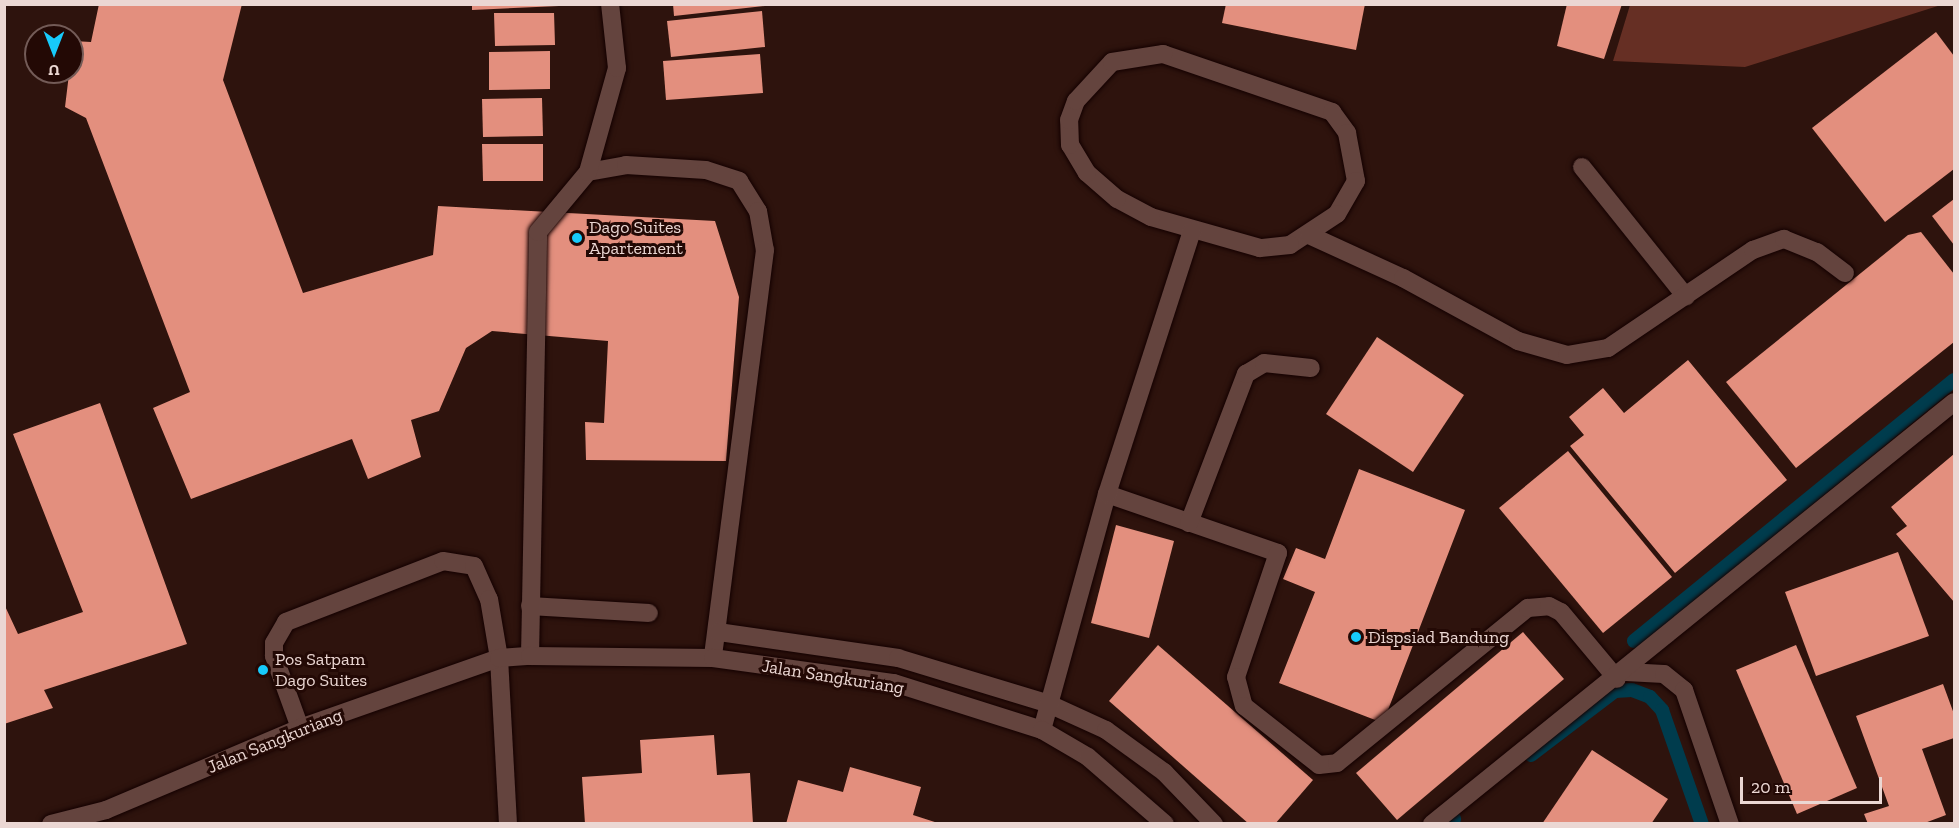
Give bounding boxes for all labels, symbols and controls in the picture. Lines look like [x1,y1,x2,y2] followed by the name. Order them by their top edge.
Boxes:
[24,24,84,84] north arrow
[48,61,60,80] text: U
[589,217,683,260] place label: Dago Suites Apartement
[570,231,584,245] marker: Dago Suites Apartement
[1368,626,1509,648] place label: Dispsiad Bandung
[1349,630,1363,644] marker: Dispsiad Bandung
[275,649,367,692] place label: Pos Satpam Dago Suites
[760,655,906,699] street label: Jalan Sangkuriang
[256,663,270,677] marker: Pos Satpam Dago Suites
[204,704,346,778] street label: Jalan Sangkuriang
[1743,765,1886,803] scale bar
[1751,776,1790,798] text: 20 m

